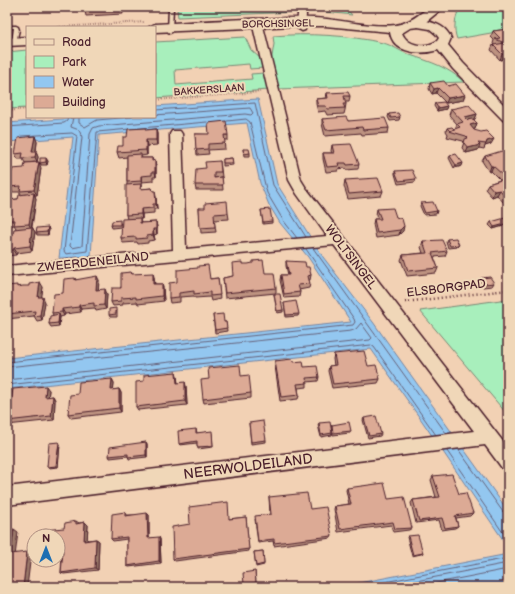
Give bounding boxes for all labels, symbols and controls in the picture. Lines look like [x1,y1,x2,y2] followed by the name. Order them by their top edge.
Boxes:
[242,17,315,31] street label: BORCHSINGEL
[26,26,156,118] legend
[62,35,91,50] text: Road
[62,55,86,70] text: Park
[62,75,94,90] text: Water
[173,82,245,98] street label: BAKKERSLAAN
[62,95,106,110] text: Building
[322,222,380,292] street label: WOLTSINGEL
[36,249,150,276] street label: ZWEERDENEILAND
[406,276,487,301] street label: ELSBORGPAD
[183,450,314,483] street label: NEERWOLDEILAND
[26,528,66,568] north arrow
[42,532,50,545] text: N

